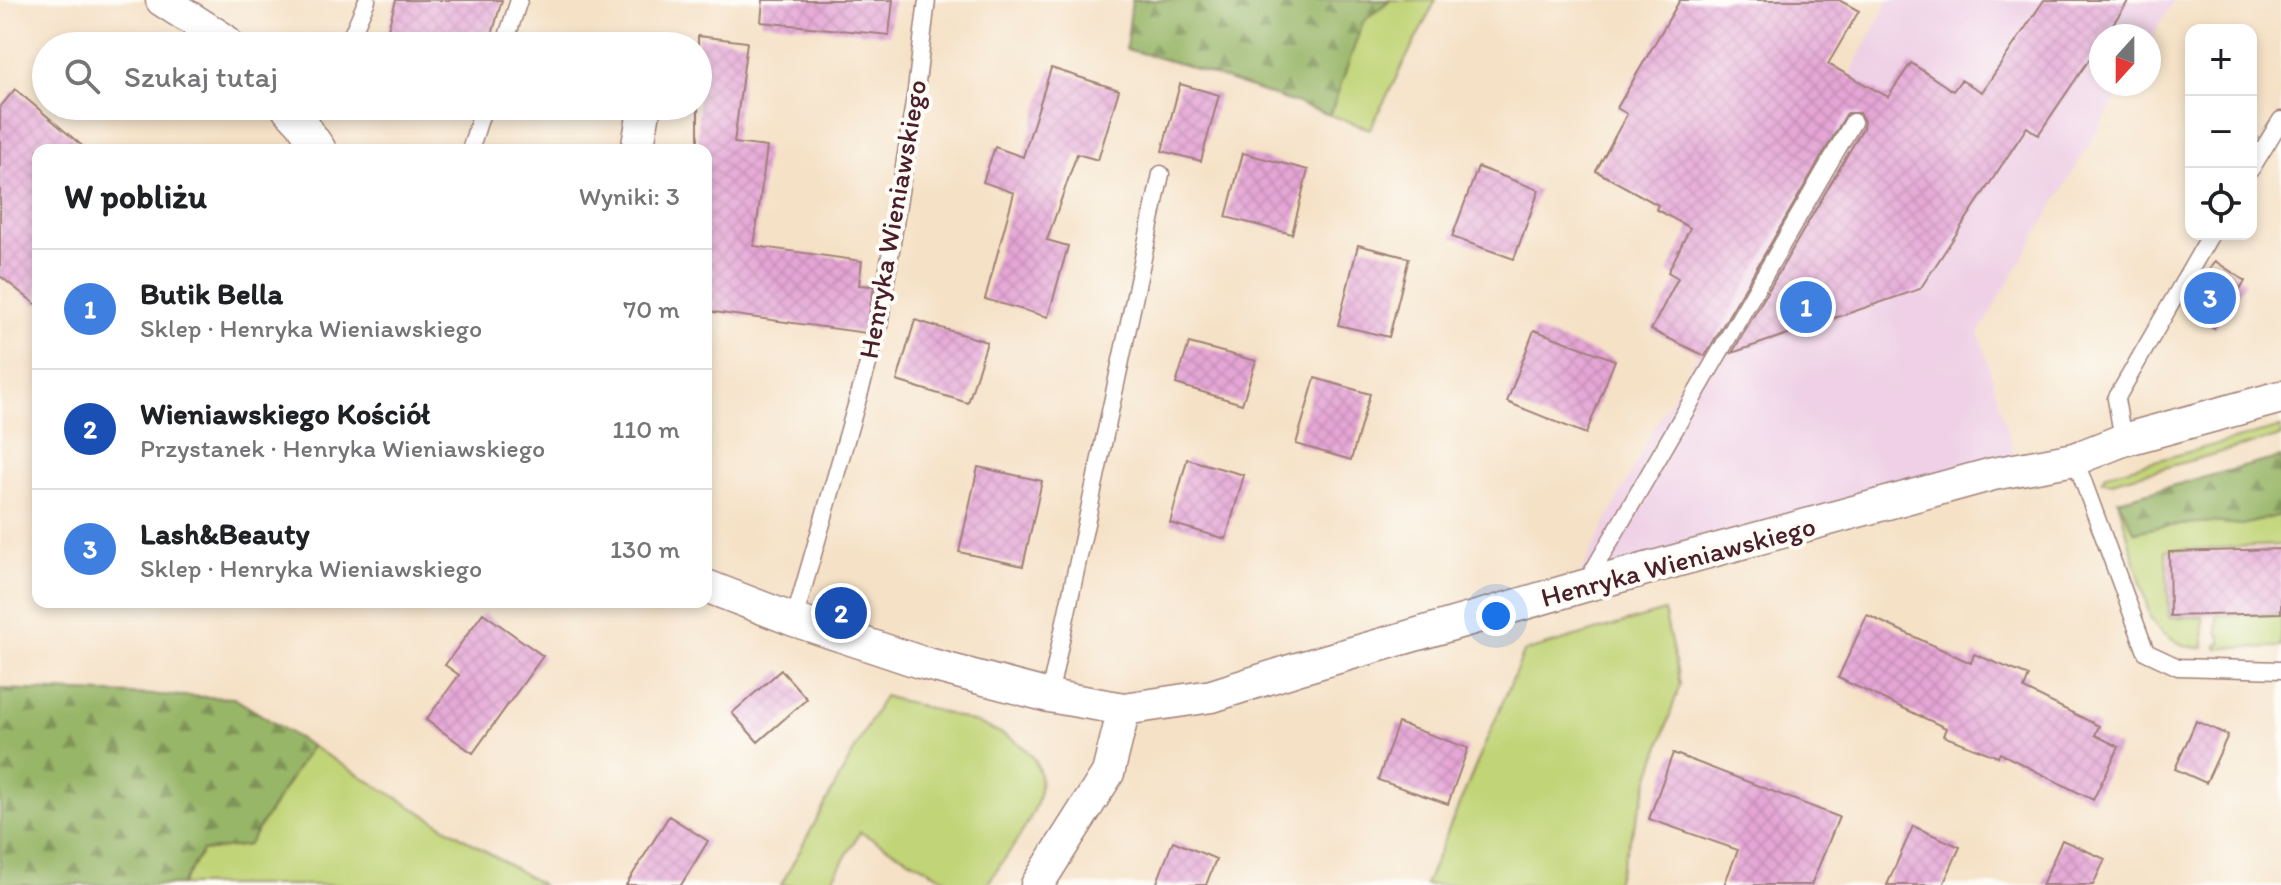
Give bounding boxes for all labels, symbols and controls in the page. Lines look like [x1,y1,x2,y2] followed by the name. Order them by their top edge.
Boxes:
[2089,24,2161,96] north arrow
[2185,24,2257,240] map controls
[2185,24,2257,96] button: +
[32,32,712,120] search box
[60,54,104,98] icon: search
[124,58,278,95] text: Szukaj tutaj
[851,77,933,361] street label: Henryka Wieniawskiego
[2185,96,2257,168] button: −
[2185,168,2257,240] button: locate
[64,176,207,217] text: W pobliżu
[579,180,680,212] text: Wyniki: 3
[2184,268,2236,328] pin: 3
[140,275,283,312] text: Butik Bella
[1780,277,1832,337] pin: 1
[84,293,96,325] text: 1
[623,293,680,325] text: 70 m
[140,312,482,344] text: Sklep · Henryka Wieniawskiego
[140,395,430,432] text: Wieniawskiego Kościół
[83,413,97,445] text: 2
[612,413,680,445] text: 110 m
[140,432,545,464] text: Przystanek · Henryka Wieniawskiego
[1537,508,1819,614] street label: Henryka Wieniawskiego
[140,515,310,552] text: Lash&Beauty
[83,533,97,565] text: 3
[610,533,680,565] text: 130 m
[140,552,482,584] text: Sklep · Henryka Wieniawskiego
[815,583,867,643] pin: 2
[1476,596,1516,636] your location

